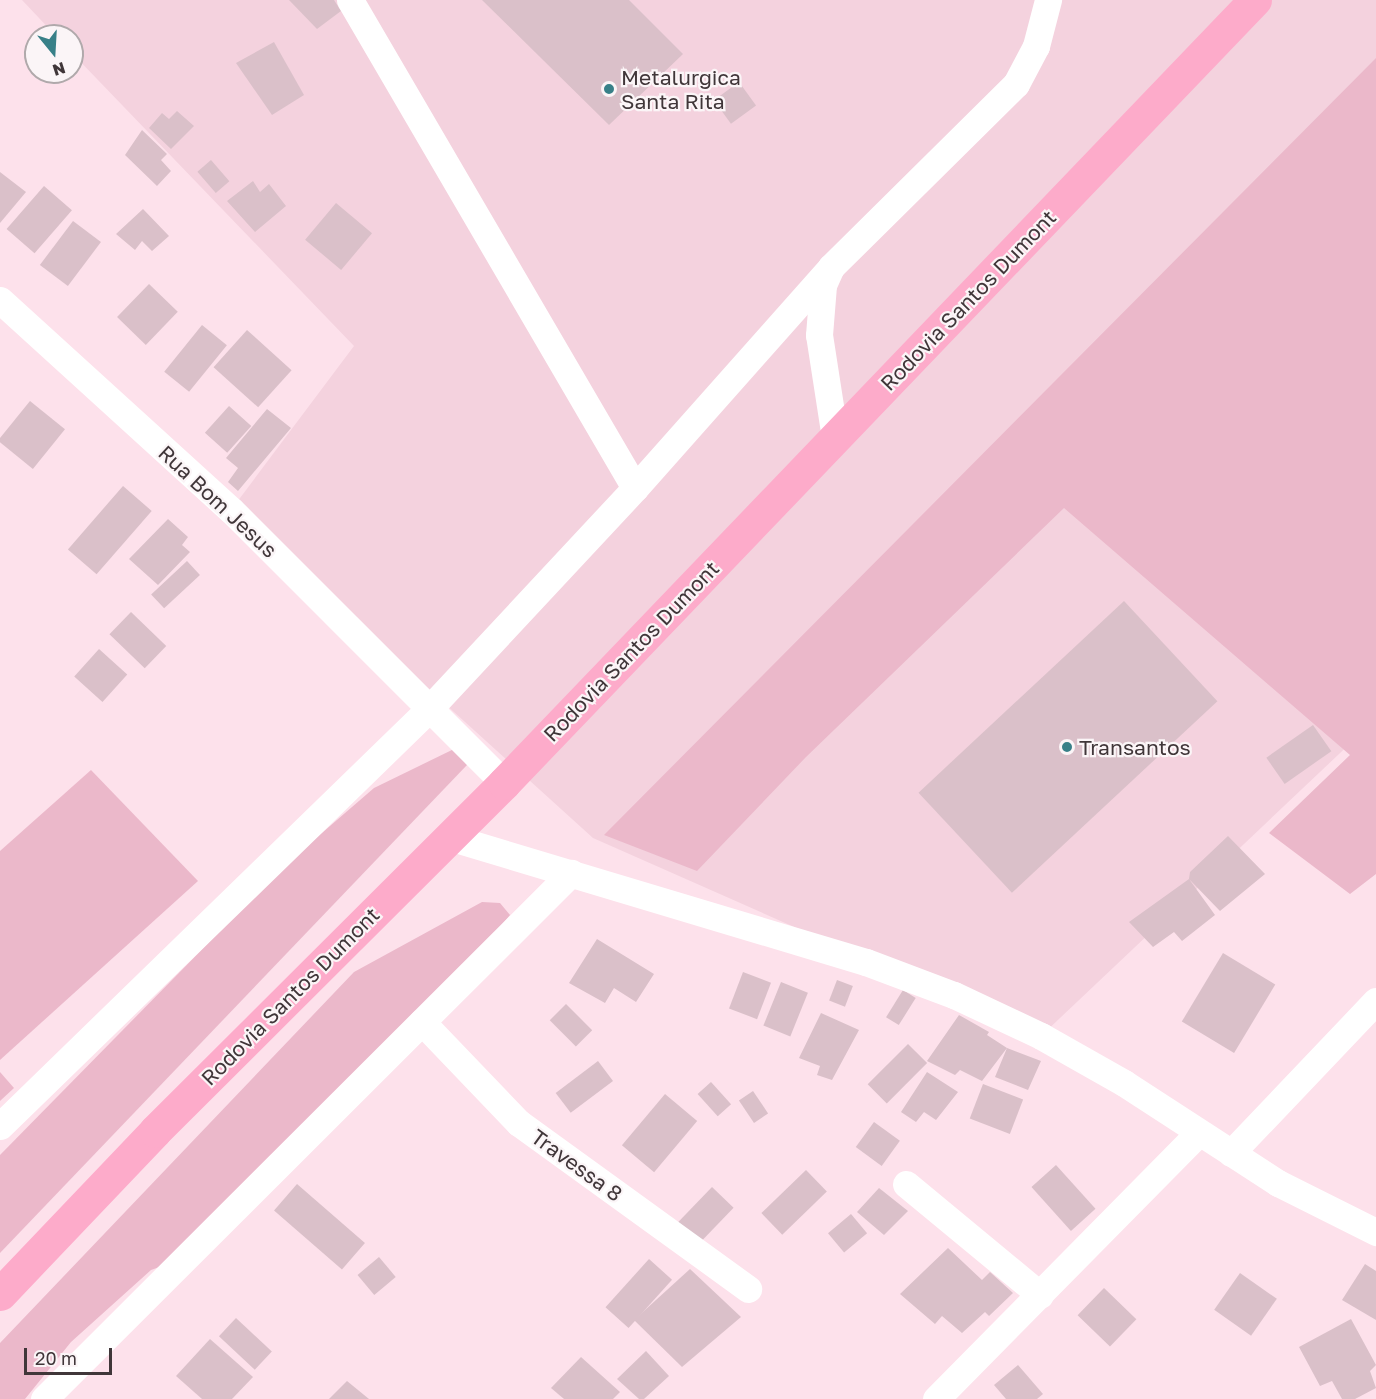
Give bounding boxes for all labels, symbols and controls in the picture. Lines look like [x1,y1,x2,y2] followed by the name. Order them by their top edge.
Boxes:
[24,24,84,84] north arrow
[50,58,68,81] text: N
[621,64,741,114] place label: Metalurgica Santa Rita
[602,82,616,96] marker: Metalurgica Santa Rita
[875,204,1061,396] street label: Rodovia Santos Dumont
[153,440,283,562] street label: Rua Bom Jesus
[538,555,724,747] street label: Rodovia Santos Dumont
[1079,734,1191,760] place label: Transantos
[1060,740,1074,754] marker: Transantos
[196,902,384,1090] street label: Rodovia Santos Dumont
[527,1124,627,1206] street label: Travessa 8
[27,1336,116,1374] scale bar
[35,1347,77,1369] text: 20 m

